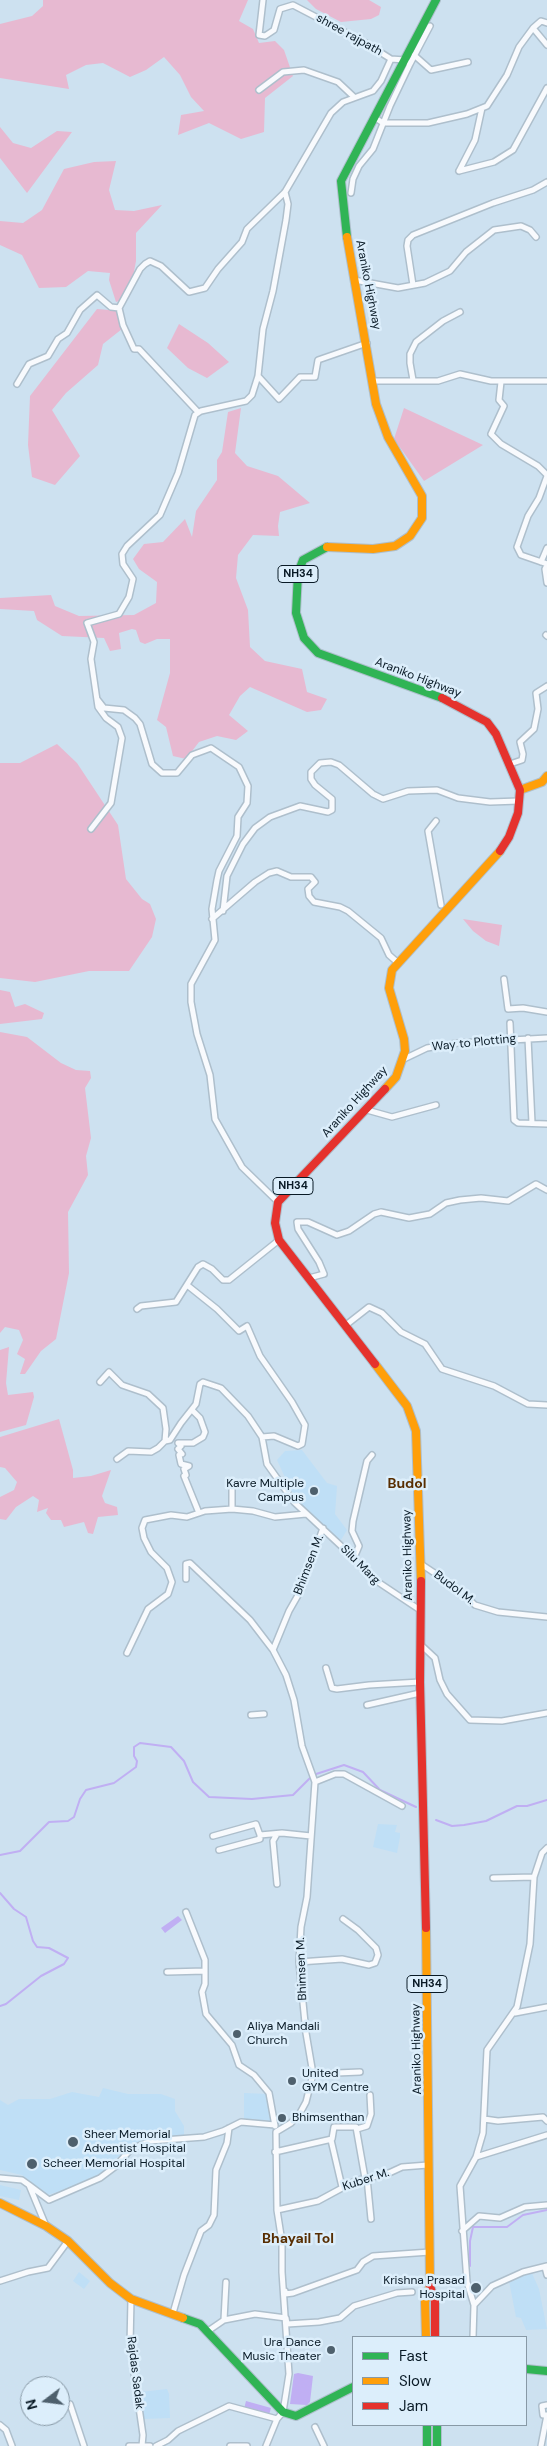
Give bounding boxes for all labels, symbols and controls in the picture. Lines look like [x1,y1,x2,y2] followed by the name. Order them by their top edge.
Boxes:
[313,11,385,59] street label: shree rajpath
[352,239,384,331] street label: Araniko Highway
[278,566,318,582] road number: NH34
[373,655,463,701] street label: Araniko Highway
[431,1031,517,1055] street label: Way to Plotting
[319,1063,391,1141] street label: Araniko Highway
[273,1178,313,1194] road number: NH34
[387,1476,427,1492] district label: Budol
[226,1477,304,1505] place label: Kavre Multiple Campus
[308,1485,320,1497] marker: Kavre Multiple Campus
[400,1509,416,1601] street label: Araniko Highway
[291,1533,327,1597] street label: Bhimsen M.
[337,1542,383,1588] street label: Silu Marg
[431,1568,477,1608] street label: Budol M.
[294,1937,310,2001] street label: Bhimsen M.
[407,1976,447,1992] road number: NH34
[409,2003,425,2095] street label: Araniko Highway
[247,2020,320,2048] place label: Aliya Mandali Church
[231,2028,243,2040] marker: Aliya Mandali Church
[302,2067,369,2095] place label: United GYM Centre
[286,2075,298,2087] marker: United GYM Centre
[292,2111,364,2125] place label: Bhimsenthan
[276,2112,288,2124] marker: Bhimsenthan
[84,2128,186,2156] place label: Sheer Memorial Adventist Hospital
[66,2135,80,2149] marker: Sheer Memorial Adventist Hospital
[25,2157,39,2171] marker: Scheer Memorial Hospital
[43,2157,185,2171] place label: Scheer Memorial Hospital
[341,2166,391,2194] street label: Kuber M.
[262,2231,334,2247] district label: Bhayail Tol
[383,2274,465,2302] place label: Krishna Prasad Hospital
[469,2281,483,2295] marker: Krishna Prasad Hospital
[123,2336,147,2410] street label: Rajdas Sadak
[242,2336,321,2364] place label: Ura Dance Music Theater
[352,2336,527,2426] legend
[325,2344,337,2356] marker: Ura Dance Music Theater
[399,2346,428,2366] text: Fast
[399,2371,431,2391] text: Slow
[20,2376,70,2426] north arrow
[399,2396,428,2416] text: Jam
[21,2397,41,2412] text: N

